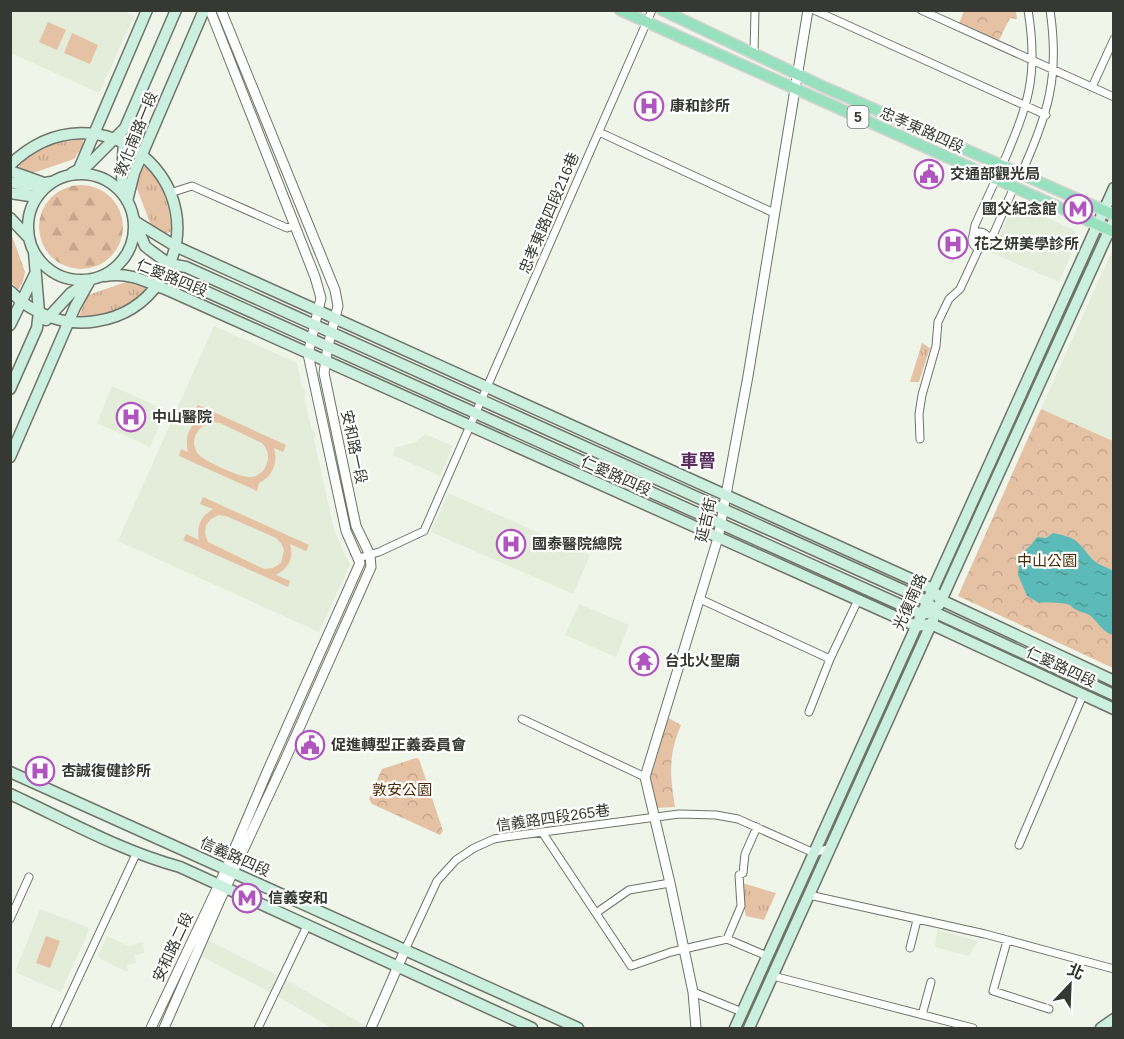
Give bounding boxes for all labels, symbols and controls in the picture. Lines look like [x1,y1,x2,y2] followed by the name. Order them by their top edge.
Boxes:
[111,89,160,179] street label: 敦化南路一段
[633,90,665,122] hospital icon: 康和診所
[670,97,730,114] place label: 康和診所
[878,103,967,156] street label: 忠孝東路四段
[848,106,868,128] road number: 5
[515,150,582,276] street label: 忠孝東路四段216巷
[913,158,945,190] public building icon: 交通部觀光局
[950,165,1040,182] place label: 交通部觀光局
[1062,193,1094,225] metro station icon: 國父紀念館
[982,200,1057,217] place label: 國父紀念館
[937,228,969,260] hospital icon: 花之妍美學診所
[974,235,1079,252] place label: 花之妍美學診所
[134,256,210,299] street label: 仁愛路四段
[115,401,147,433] hospital icon: 中山醫院
[152,408,212,425] place label: 中山醫院
[338,408,371,485] street label: 安和路一段
[680,451,716,471] district label: 車罾
[578,453,654,499] street label: 仁愛路四段
[692,496,719,544] street label: 延吉街
[495,528,527,560] hospital icon: 國泰醫院總院
[532,535,622,552] place label: 國泰醫院總院
[1017,552,1077,569] park label: 中山公園
[890,571,930,633] street label: 光復南路
[1024,643,1099,690] street label: 仁愛路四段
[628,645,660,677] temple icon: 台北火聖廟
[665,652,740,669] place label: 台北火聖廟
[294,729,326,761] public building icon: 促進轉型正義委員會
[331,736,466,753] place label: 促進轉型正義委員會
[24,755,56,787] hospital icon: 杏誠復健診所
[61,762,151,779] place label: 杏誠復健診所
[372,781,432,798] park label: 敦安公園
[495,801,611,834] street label: 信義路四段265巷
[197,834,273,880] street label: 信義路四段
[231,882,263,914] metro station icon: 信義安和
[268,889,328,906] place label: 信義安和
[149,909,196,984] street label: 安和路二段
[1040,955,1100,1015] north arrow
[1065,961,1086,983] text: 北

